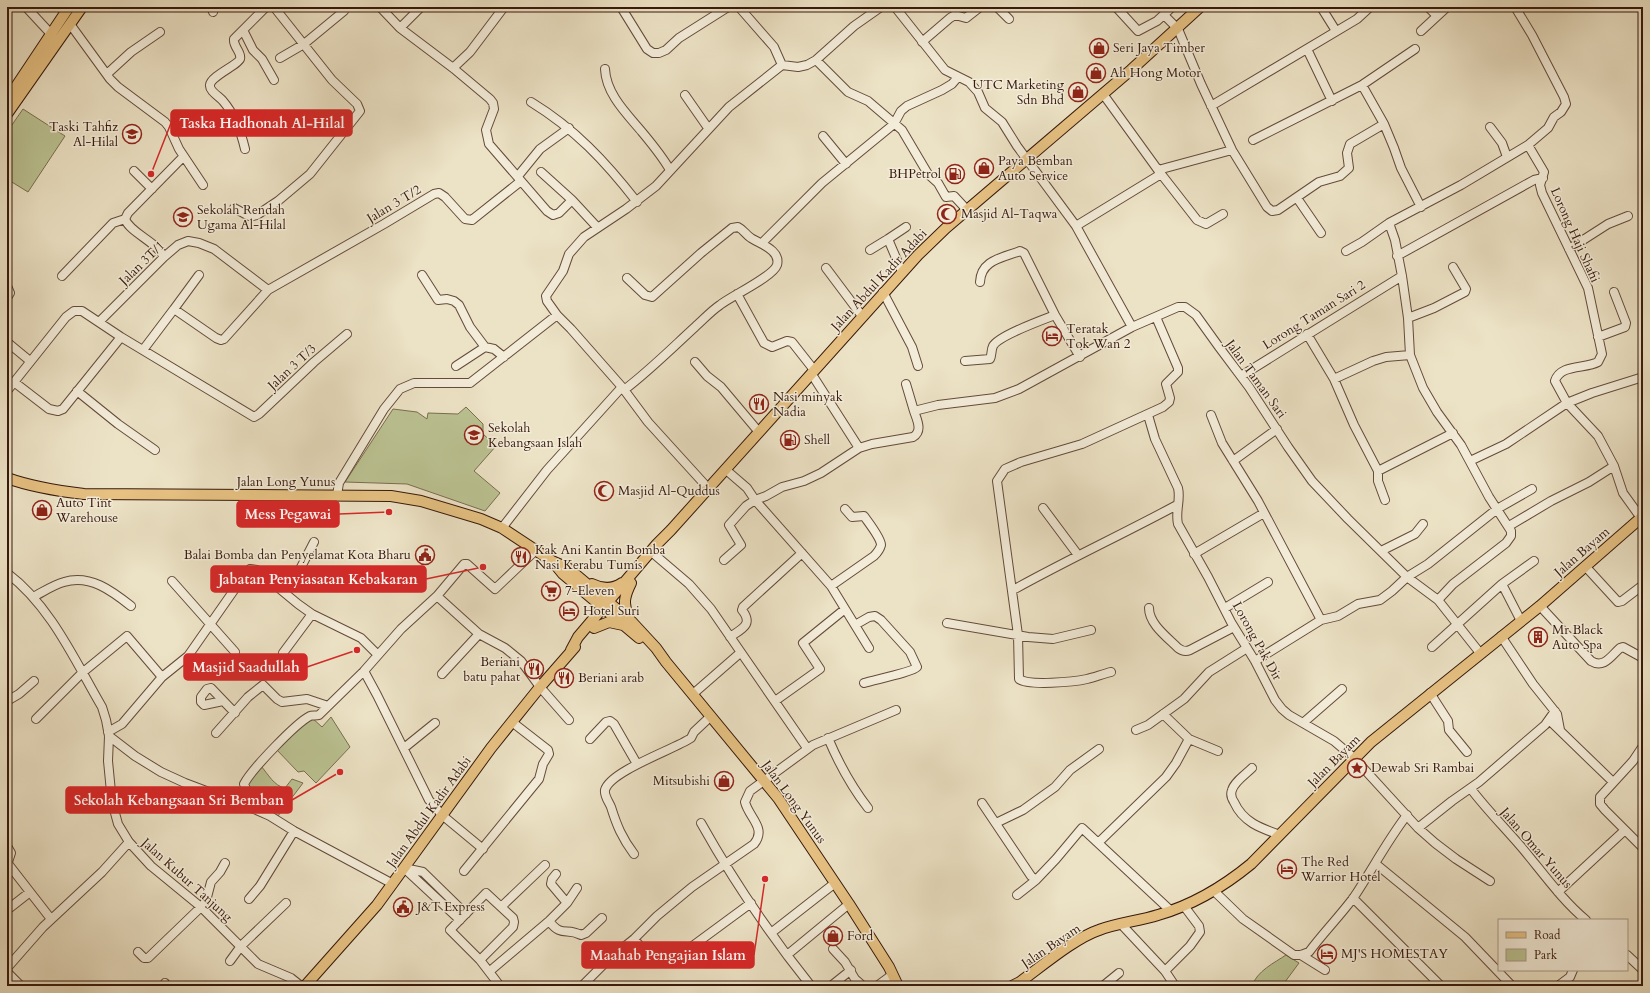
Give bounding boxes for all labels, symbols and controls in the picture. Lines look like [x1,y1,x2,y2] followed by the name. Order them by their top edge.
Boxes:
[1088,37,1110,59] shop icon: Seri Jaya Timber
[1113,39,1205,57] place label: Seri Jaya Timber
[1085,62,1107,84] shop icon: Ah Hong Motor
[1110,64,1201,82] place label: Ah Hong Motor
[973,76,1065,109] place label: UTC Marketing Sdn Bhd
[1067,81,1089,103] shop icon: UTC Marketing Sdn Bhd
[171,110,352,136] callout: Taska Hadhonah Al-Hilal
[179,114,345,133] text: Taska Hadhonah Al-Hilal
[49,118,119,151] place label: Taski Tahfiz Al-Hilal
[121,123,143,145] school or university icon: Taski Tahfiz Al-Hilal
[998,152,1074,185] place label: Paya Bemban Auto Service
[973,157,995,179] shop icon: Paya Bemban Auto Service
[944,163,966,185] fuel station icon: BHPetrol
[889,165,942,183] place label: BHPetrol
[362,181,425,228] street label: Jalan 3 T/2
[1546,185,1604,286] street label: Lorong Haji Shafii
[197,201,286,234] place label: Sekolah Rendah Ugama Al-Hilal
[936,203,958,225] mosque icon: Masjid Al-Taqwa
[961,205,1058,223] place label: Masjid Al-Taqwa
[172,206,194,228] school or university icon: Sekolah Rendah Ugama Al-Hilal
[826,225,931,336] street label: Jalan Abdul Kadir Adabi
[114,237,169,291] street label: Jalan 3T/1
[1259,276,1369,354] street label: Lorong Taman Sari 2
[1066,320,1131,353] place label: Teratak Tok Wan 2
[1041,325,1063,347] hotel icon: Teratak Tok Wan 2
[1220,334,1291,422] street label: Jalan Taman Sari
[262,340,320,396] street label: Jalan 3 T/3
[773,388,843,421] place label: Nasi minyak Nadia
[748,393,770,415] restaurant icon: Nasi minyak Nadia
[488,419,582,452] place label: Sekolah Kebangsaan Islah
[463,424,485,446] school or university icon: Sekolah Kebangsaan Islah
[779,429,801,451] fuel station icon: Shell
[804,431,831,449] place label: Shell
[235,473,335,491] street label: Jalan Long Yunus
[593,480,615,502] mosque icon: Masjid Al-Quddus
[618,482,720,500] place label: Masjid Al-Quddus
[55,494,118,527] place label: Auto Tint Warehouse
[31,499,53,521] shop icon: Auto Tint Warehouse
[237,501,339,527] callout: Mess Pegawai
[245,505,332,524] text: Mess Pegawai
[1549,523,1613,582] street label: Jalan Bayam
[535,541,666,574] place label: Kak Ani Kantin Bomba Nasi Kerabu Tumis
[414,544,436,566] public building icon: Balai Bomba dan Penyelamat Kota Bharu
[184,546,411,564] place label: Balai Bomba dan Penyelamat Kota Bharu
[510,546,532,568] restaurant icon: Kak Ani Kantin Bomba Nasi Kerabu Tumis
[211,566,426,592] callout: Jabatan Penyiasatan Kebakaran
[216,570,418,589] text: Jabatan Penyiasatan Kebakaran
[540,580,562,602] supermarket icon: 7-Eleven
[565,582,615,600] place label: 7-Eleven
[1228,598,1286,684] street label: Lorong Pak Dir
[558,600,580,622] hotel icon: Hotel Suri
[583,602,640,620] place label: Hotel Suri
[1552,621,1603,654] place label: Mr Black Auto Spa
[1527,626,1549,648] building icon: Mr Black Auto Spa
[463,653,520,686] place label: Beriani batu pahat
[184,654,307,680] callout: Masjid Saadullah
[192,658,300,677] text: Masjid Saadullah
[523,658,545,680] restaurant icon: Beriani batu pahat
[553,667,575,689] restaurant icon: Beriani arab
[578,669,644,687] place label: Beriani arab
[1302,731,1364,793] street label: Jalan Bayam
[381,752,476,873] street label: Jalan Abdul Kadir Adabi
[757,755,830,847] street label: Jalan Long Yunus
[1346,757,1368,779] place icon: Dewab Sri Rambai
[1371,759,1475,777] place label: Dewab Sri Rambai
[713,770,735,792] shop icon: Mitsubishi
[653,772,710,790] place label: Mitsubishi
[66,787,292,813] callout: Sekolah Kebangsaan Sri Bemban
[74,791,284,810] text: Sekolah Kebangsaan Sri Bemban
[1495,802,1576,892] street label: Jalan Omar Yunus
[136,833,237,926] street label: Jalan Kubur Tanjung
[1300,853,1381,886] place label: The Red Warrior Hotel
[1276,858,1298,880] hotel icon: The Red Warrior Hotel
[392,896,414,918] public building icon: J&T Express
[415,898,485,916] place label: J&T Express
[1498,919,1628,971] legend
[1016,920,1084,974] street label: Jalan Bayam
[822,925,844,947] shop icon: Ford
[847,927,873,945] place label: Ford
[1534,927,1561,943] text: Road
[582,942,754,968] callout: Maahab Pengajian Islam
[1316,943,1338,965] hotel icon: MJ'S HOMESTAY
[1341,945,1448,963] place label: MJ'S HOMESTAY
[590,946,746,965] text: Maahab Pengajian Islam
[1534,947,1558,963] text: Park

